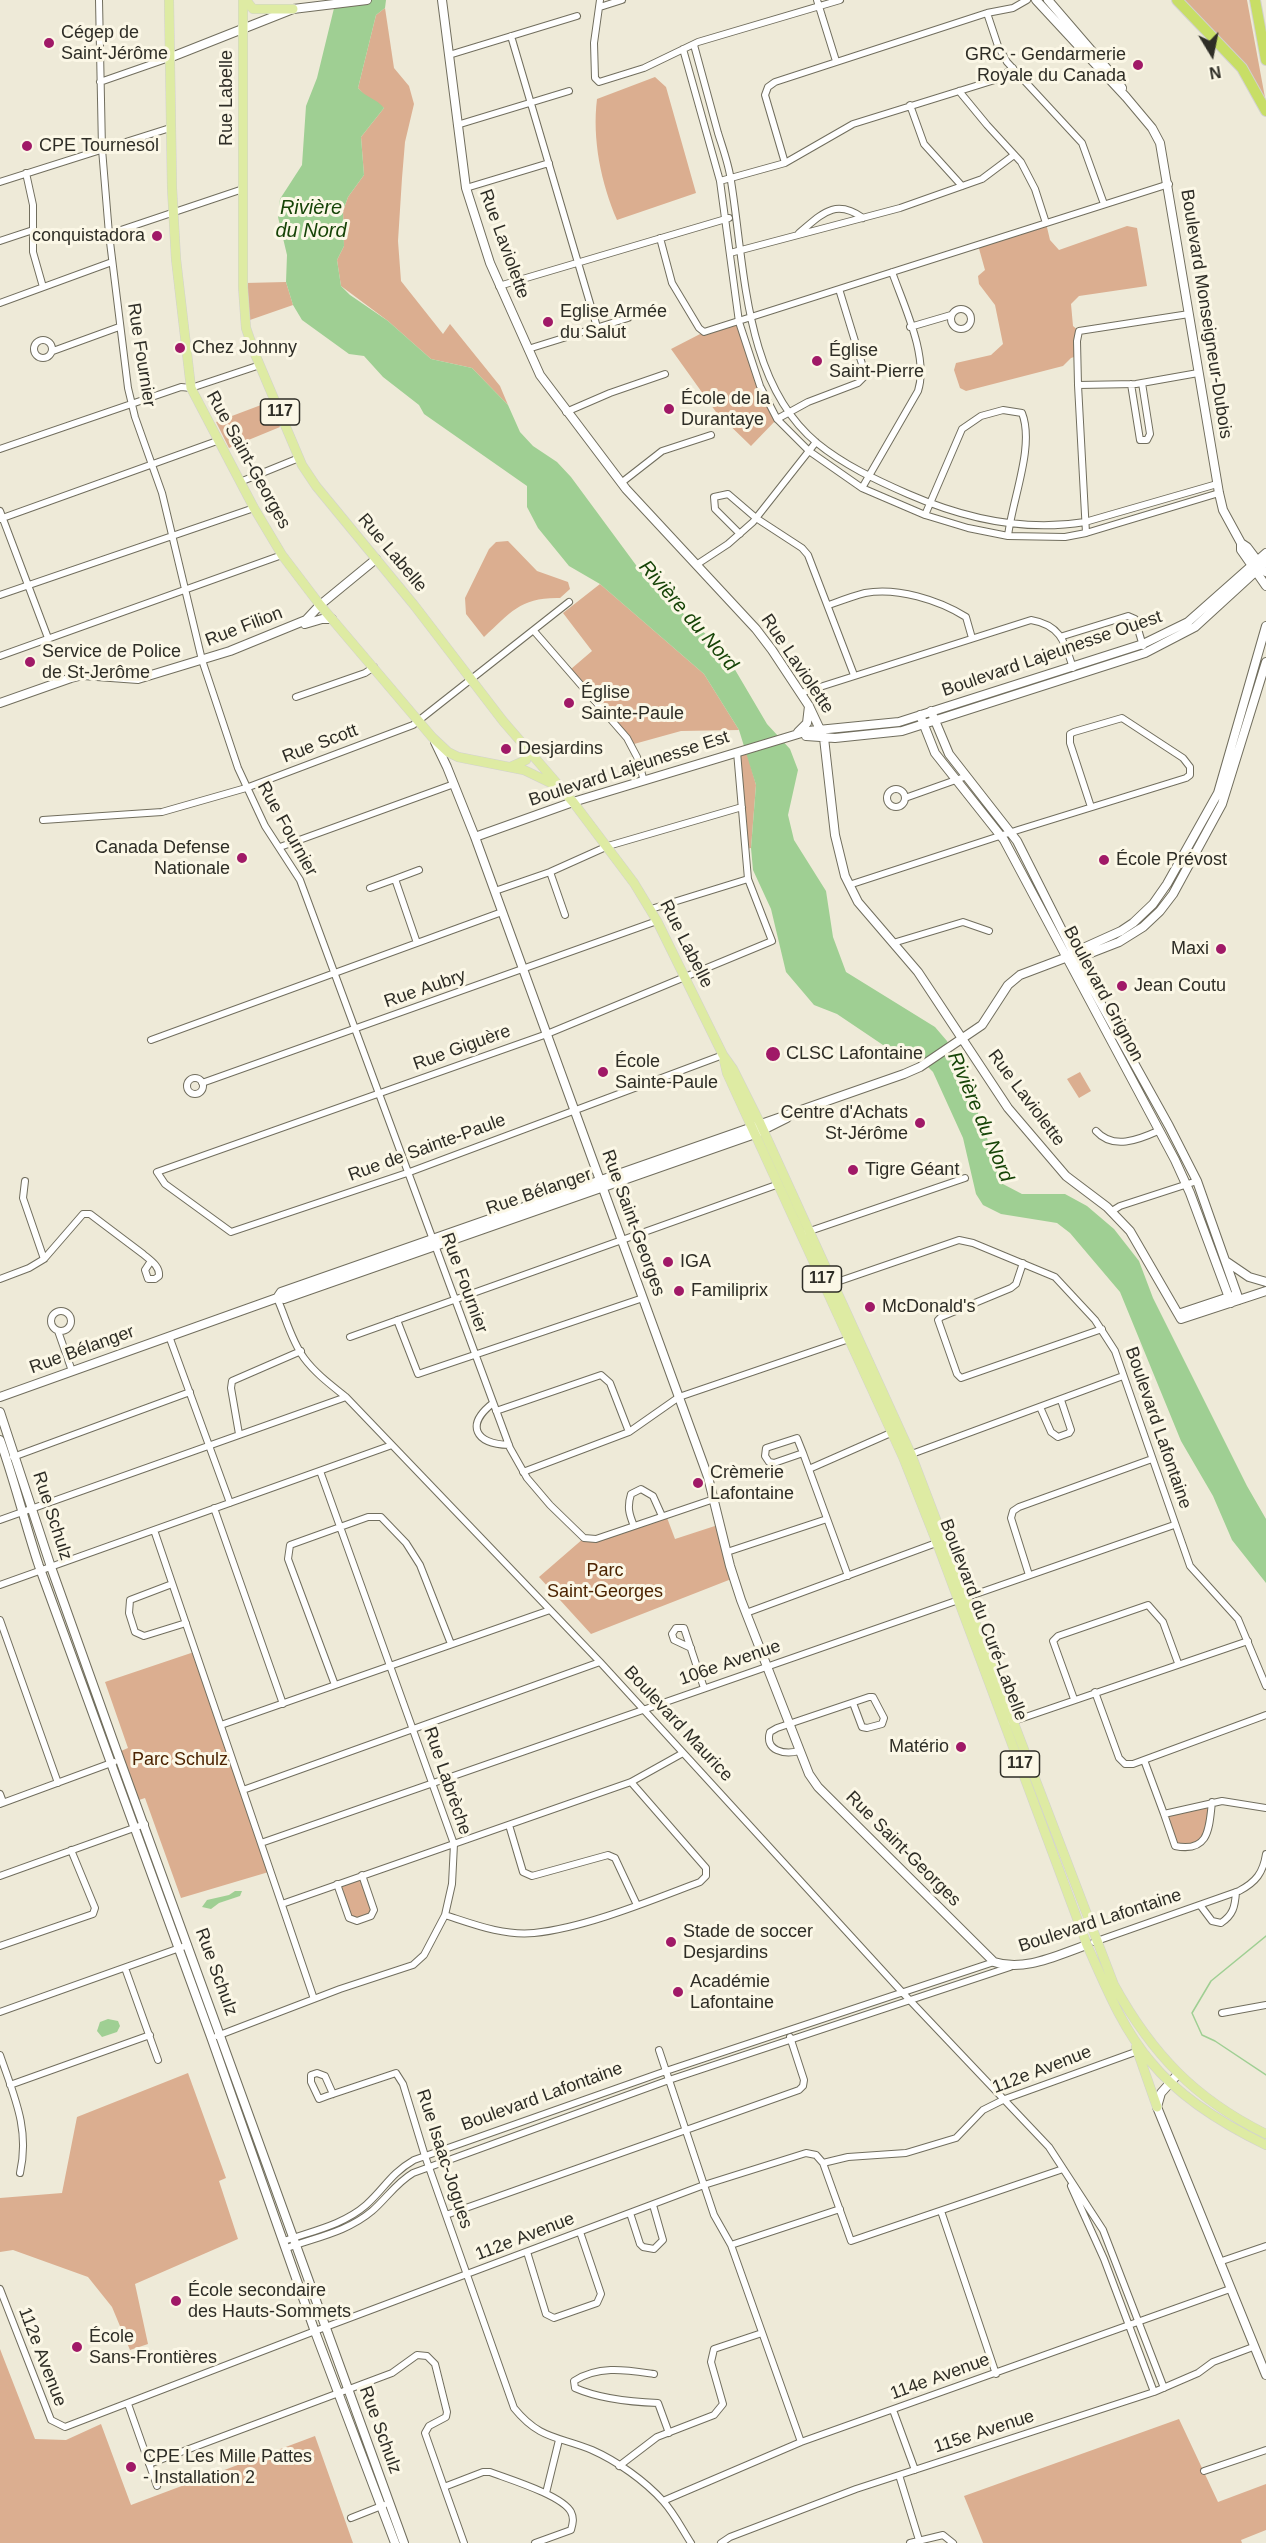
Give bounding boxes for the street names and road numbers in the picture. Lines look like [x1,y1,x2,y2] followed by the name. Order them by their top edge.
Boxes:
[216,50,238,146] street label: Rue Labelle
[474,186,534,302] street label: Rue Laviolette
[1176,188,1236,440] street label: Boulevard Monseigneur-Dubois
[122,301,160,409] street label: Rue Fournier
[201,387,295,533] street label: Rue Saint-Georges
[260,399,300,425] road number: 117
[353,509,431,597] street label: Rue Labelle
[202,602,286,652] street label: Rue Filion
[939,606,1165,702] street label: Boulevard Lajeunesse Ouest
[756,610,838,718] street label: Rue Laviolette
[279,720,361,768] street label: Rue Scott
[526,726,732,812] street label: Boulevard Lajeunesse Est
[252,778,322,880] street label: Rue Fournier
[655,896,717,992] street label: Rue Labelle
[1058,923,1148,1065] street label: Boulevard Grignon
[381,965,469,1013] street label: Rue Aubry
[410,1020,514,1076] street label: Rue Giguère
[983,1046,1069,1150] street label: Rue Laviolette
[345,1109,509,1187] street label: Rue de Sainte-Paule
[597,1147,669,1299] street label: Rue Saint-Georges
[483,1164,595,1220] street label: Rue Bélanger
[436,1230,492,1336] street label: Rue Fournier
[802,1266,842,1292] road number: 117
[27,1321,137,1379] street label: Rue Bélanger
[1120,1344,1196,1512] street label: Boulevard Lafontaine
[28,1469,76,1563] street label: Rue Schulz
[935,1516,1031,1724] street label: Boulevard du Curé-Labelle
[676,1636,784,1690] street label: 106e Avenue
[619,1662,737,1786] street label: Boulevard Maurice
[418,1724,476,1838] street label: Rue Labrèche
[1000,1751,1040,1777] road number: 117
[841,1787,965,1911] street label: Rue Saint-Georges
[1016,1884,1184,1958] street label: Boulevard Lafontaine
[190,1925,242,2019] street label: Rue Schulz
[989,2041,1095,2099] street label: 112e Avenue
[458,2058,626,2136] street label: Boulevard Lafontaine
[411,2087,477,2231] street label: Rue Isaac-Jogues
[472,2208,578,2266] street label: 112e Avenue
[13,2304,71,2410] street label: 112e Avenue
[887,2349,993,2405] street label: 114e Avenue
[354,2383,406,2477] street label: Rue Schulz
[931,2406,1037,2458] street label: 115e Avenue

